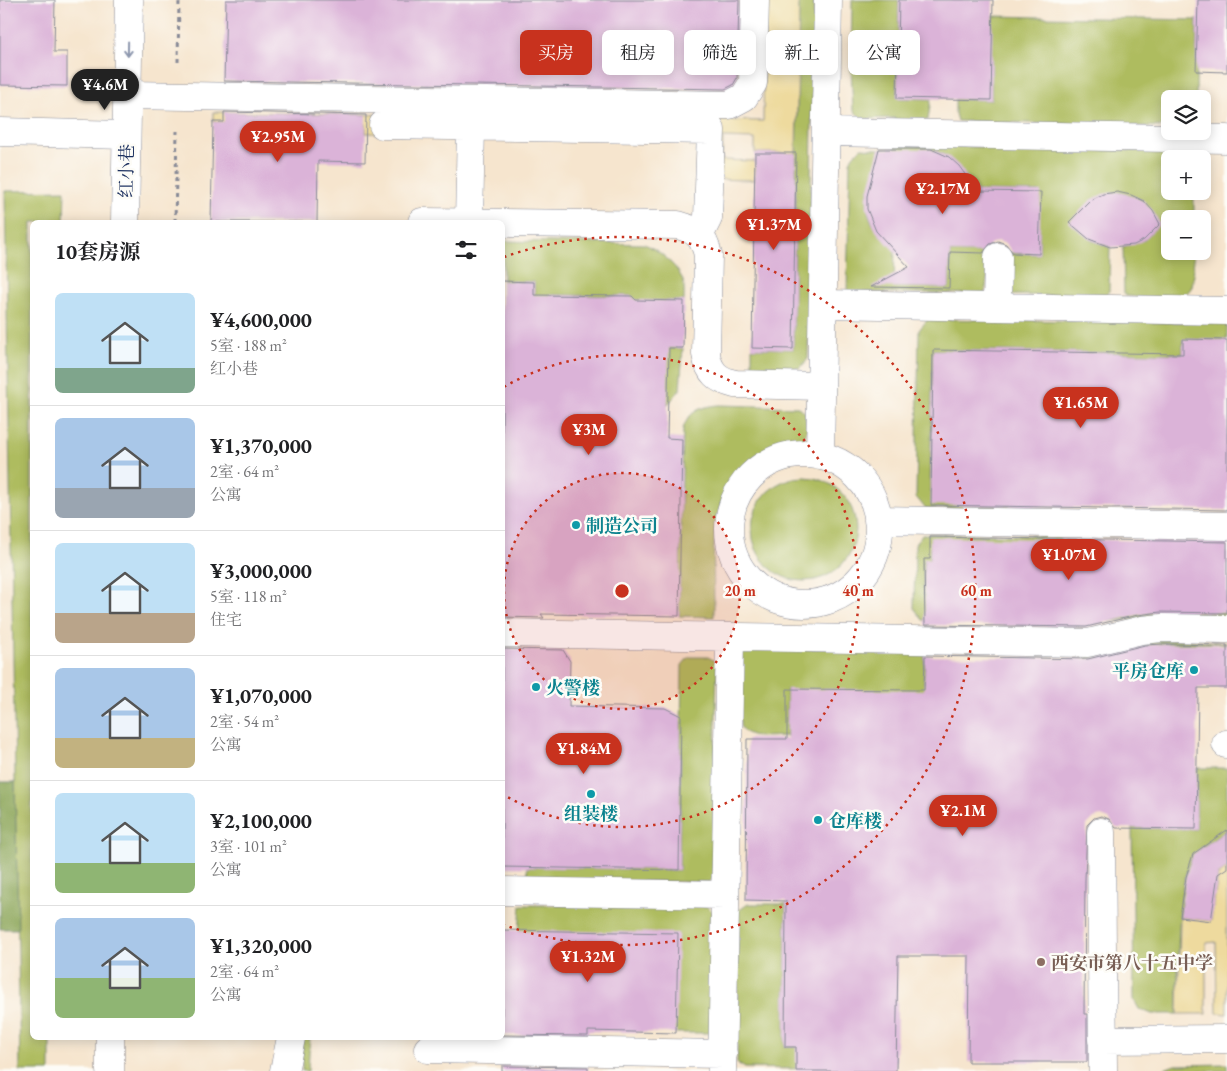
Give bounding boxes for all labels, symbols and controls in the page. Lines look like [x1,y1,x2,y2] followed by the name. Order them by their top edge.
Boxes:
[520,30,592,75] chip: 买房
[602,30,674,75] chip: 租房
[684,30,756,75] chip: 筛选
[766,30,838,75] chip: 新上
[848,30,920,75] chip: 公寓
[123,40,133,56] one-way arrow
[70,68,140,111] pin: ¥4.6M
[82,74,128,95] text: ¥4.6M
[1161,90,1211,260] map controls
[1161,90,1211,140] button: layers
[237,120,319,163] pin: ¥2.95M
[251,126,305,147] text: ¥2.95M
[114,144,138,198] street label: 红小巷
[1161,150,1211,200] button: +
[902,172,984,215] pin: ¥2.17M
[916,178,970,199] text: ¥2.17M
[733,208,815,251] pin: ¥1.37M
[1161,210,1211,260] button: −
[747,214,801,235] text: ¥1.37M
[452,236,480,264] icon: filters
[55,238,140,265] text: 10套房源
[210,306,312,333] text: ¥4,600,000
[95,313,155,373] icon: home
[210,335,287,356] text: 5室 · 188 m²
[210,358,258,379] text: 红小巷
[1040,386,1122,429] pin: ¥1.65M
[1054,392,1108,413] text: ¥1.65M
[565,414,613,456] pin: ¥3M
[572,419,606,440] text: ¥3M
[210,432,312,459] text: ¥1,370,000
[95,438,155,498] icon: home
[210,461,279,482] text: 2室 · 64 m²
[210,484,242,505] text: 公寓
[586,514,658,537] place label: 制造公司
[570,519,582,531] marker: 制造公司
[1028,538,1110,581] pin: ¥1.07M
[1042,544,1096,565] text: ¥1.07M
[210,557,312,584] text: ¥3,000,000
[95,563,155,623] icon: home
[724,581,756,600] text: 20 m
[842,581,874,600] text: 40 m
[960,581,992,600] text: 60 m
[613,582,631,600] centre of rings
[210,586,287,607] text: 5室 · 118 m²
[210,609,242,630] text: 住宅
[1112,659,1184,682] place label: 平房仓库
[1188,664,1200,676] marker: 平房仓库
[546,676,600,699] place label: 火警楼
[530,681,542,693] marker: 火警楼
[210,682,312,709] text: ¥1,070,000
[95,688,155,748] icon: home
[210,711,279,732] text: 2室 · 54 m²
[543,732,625,775] pin: ¥1.84M
[210,734,242,755] text: 公寓
[557,738,611,759] text: ¥1.84M
[585,788,597,800] marker: 组装楼
[928,794,998,837] pin: ¥2.1M
[940,800,986,821] text: ¥2.1M
[564,802,618,825] place label: 组装楼
[210,807,312,834] text: ¥2,100,000
[828,809,882,832] place label: 仓库楼
[95,813,155,873] icon: home
[812,814,824,826] marker: 仓库楼
[210,836,287,857] text: 3室 · 101 m²
[210,859,242,880] text: 公寓
[210,932,312,959] text: ¥1,320,000
[95,938,155,998] icon: home
[547,940,629,983] pin: ¥1.32M
[561,946,615,967] text: ¥1.32M
[1051,951,1213,974] place label: 西安市第八十五中学
[1035,956,1047,968] marker: 西安市第八十五中学
[210,961,279,982] text: 2室 · 64 m²
[210,984,242,1005] text: 公寓

